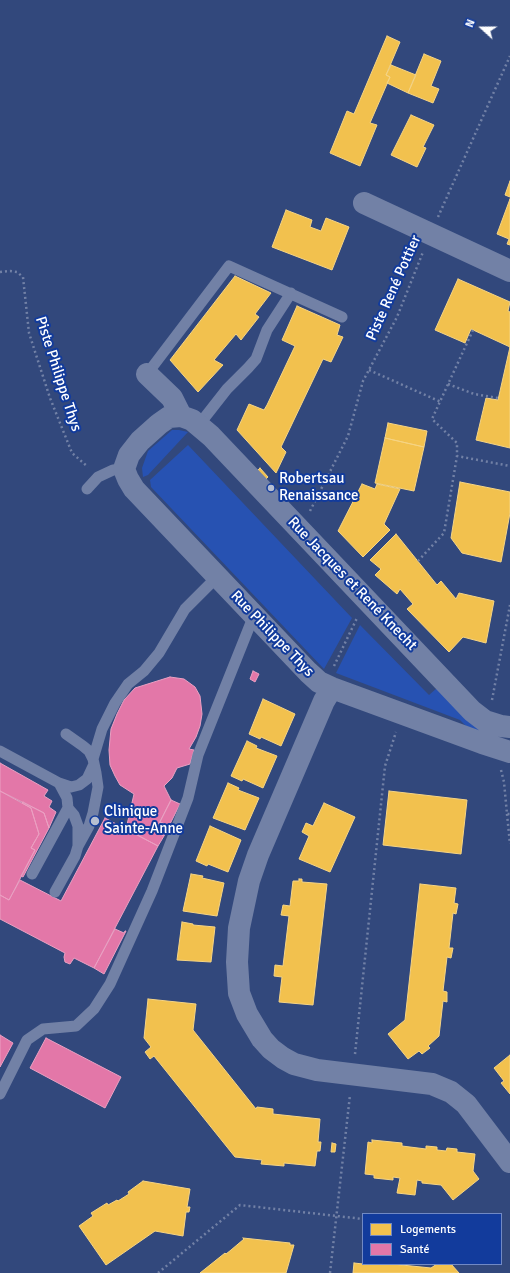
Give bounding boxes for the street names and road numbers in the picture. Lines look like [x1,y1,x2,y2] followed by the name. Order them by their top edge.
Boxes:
[363,232,425,344] street label: Piste René Pottier
[31,314,85,434] street label: Piste Philippe Thys
[284,514,420,654] street label: Rue Jacques et René Knecht
[226,587,318,681] street label: Rue Philippe Thys

